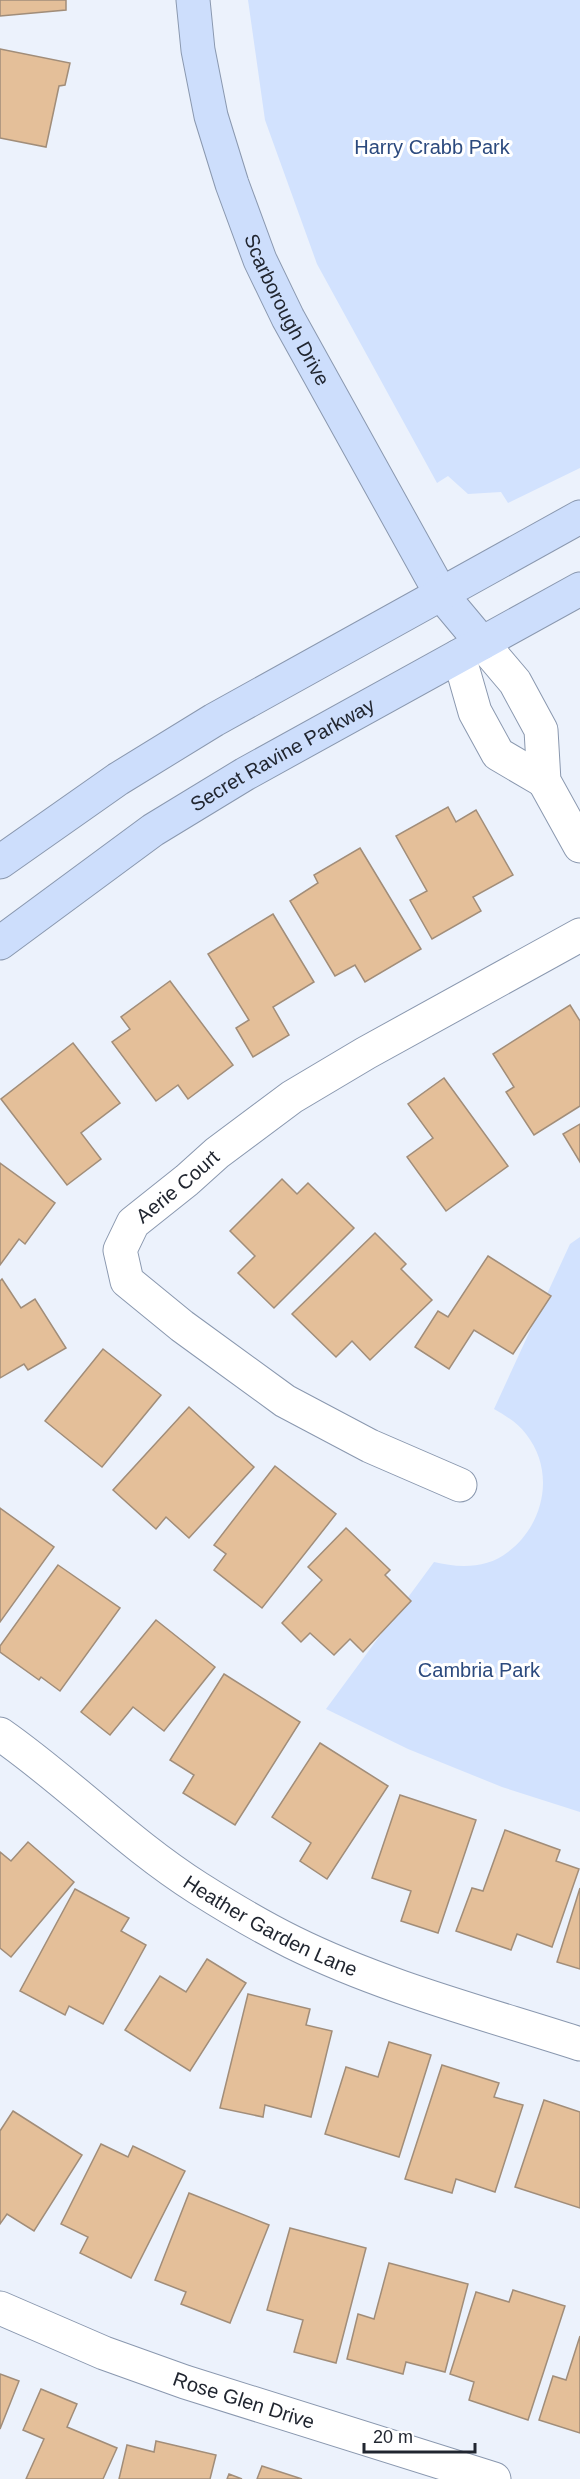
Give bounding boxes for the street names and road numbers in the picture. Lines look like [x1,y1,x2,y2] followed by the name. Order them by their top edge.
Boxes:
[240,231,334,389] street label: Scarborough Drive
[186,694,378,816] street label: Secret Ravine Parkway
[132,1145,224,1227] street label: Aerie Court
[180,1871,360,1981] street label: Heather Garden Lane
[170,2368,317,2433] street label: Rose Glen Drive

